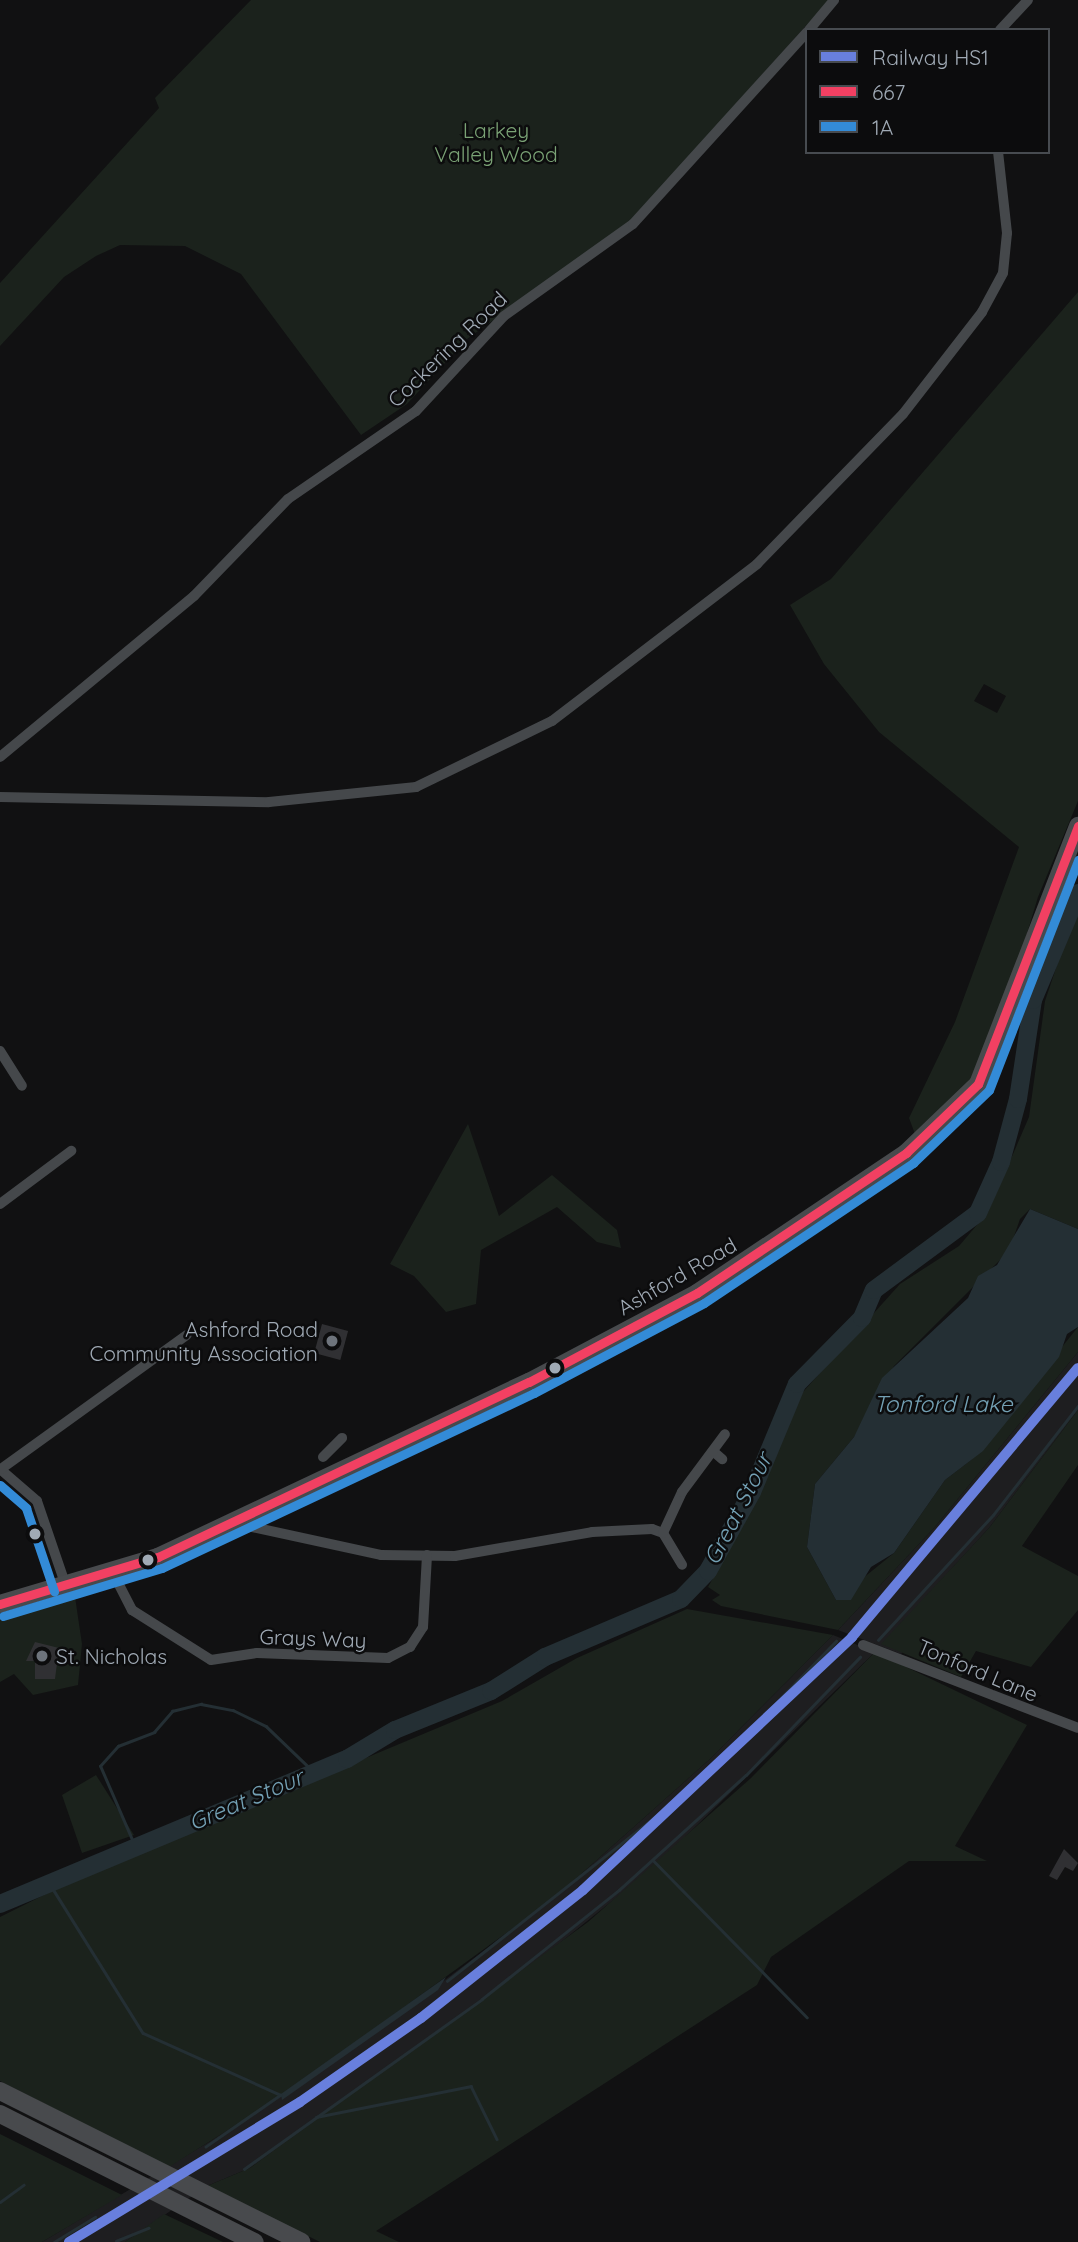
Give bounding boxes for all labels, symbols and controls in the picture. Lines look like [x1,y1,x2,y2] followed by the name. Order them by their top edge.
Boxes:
[805,28,1050,154] legend
[872,44,989,70] text: Railway HS1
[872,79,905,105] text: 667
[872,114,893,140] text: 1A
[434,117,558,167] park label: Larkey Valley Wood
[382,286,512,412] street label: Cockering Road
[613,1232,741,1320] street label: Ashford Road
[89,1316,318,1366] place label: Ashford Road Community Association
[324,1333,340,1349] marker: Ashford Road Community Association
[548,1361,562,1375] unlabelled marker
[873,1390,1013,1418] water label: Tonford Lake
[698,1448,778,1570] water label: Great Stour
[28,1527,42,1541] unlabelled marker
[141,1553,155,1567] unlabelled marker
[259,1624,367,1652] street label: Grays Way
[914,1633,1042,1707] street label: Tonford Lane
[56,1643,167,1669] place label: St. Nicholas
[34,1648,50,1664] marker: St. Nicholas
[185,1763,307,1837] water label: Great Stour

